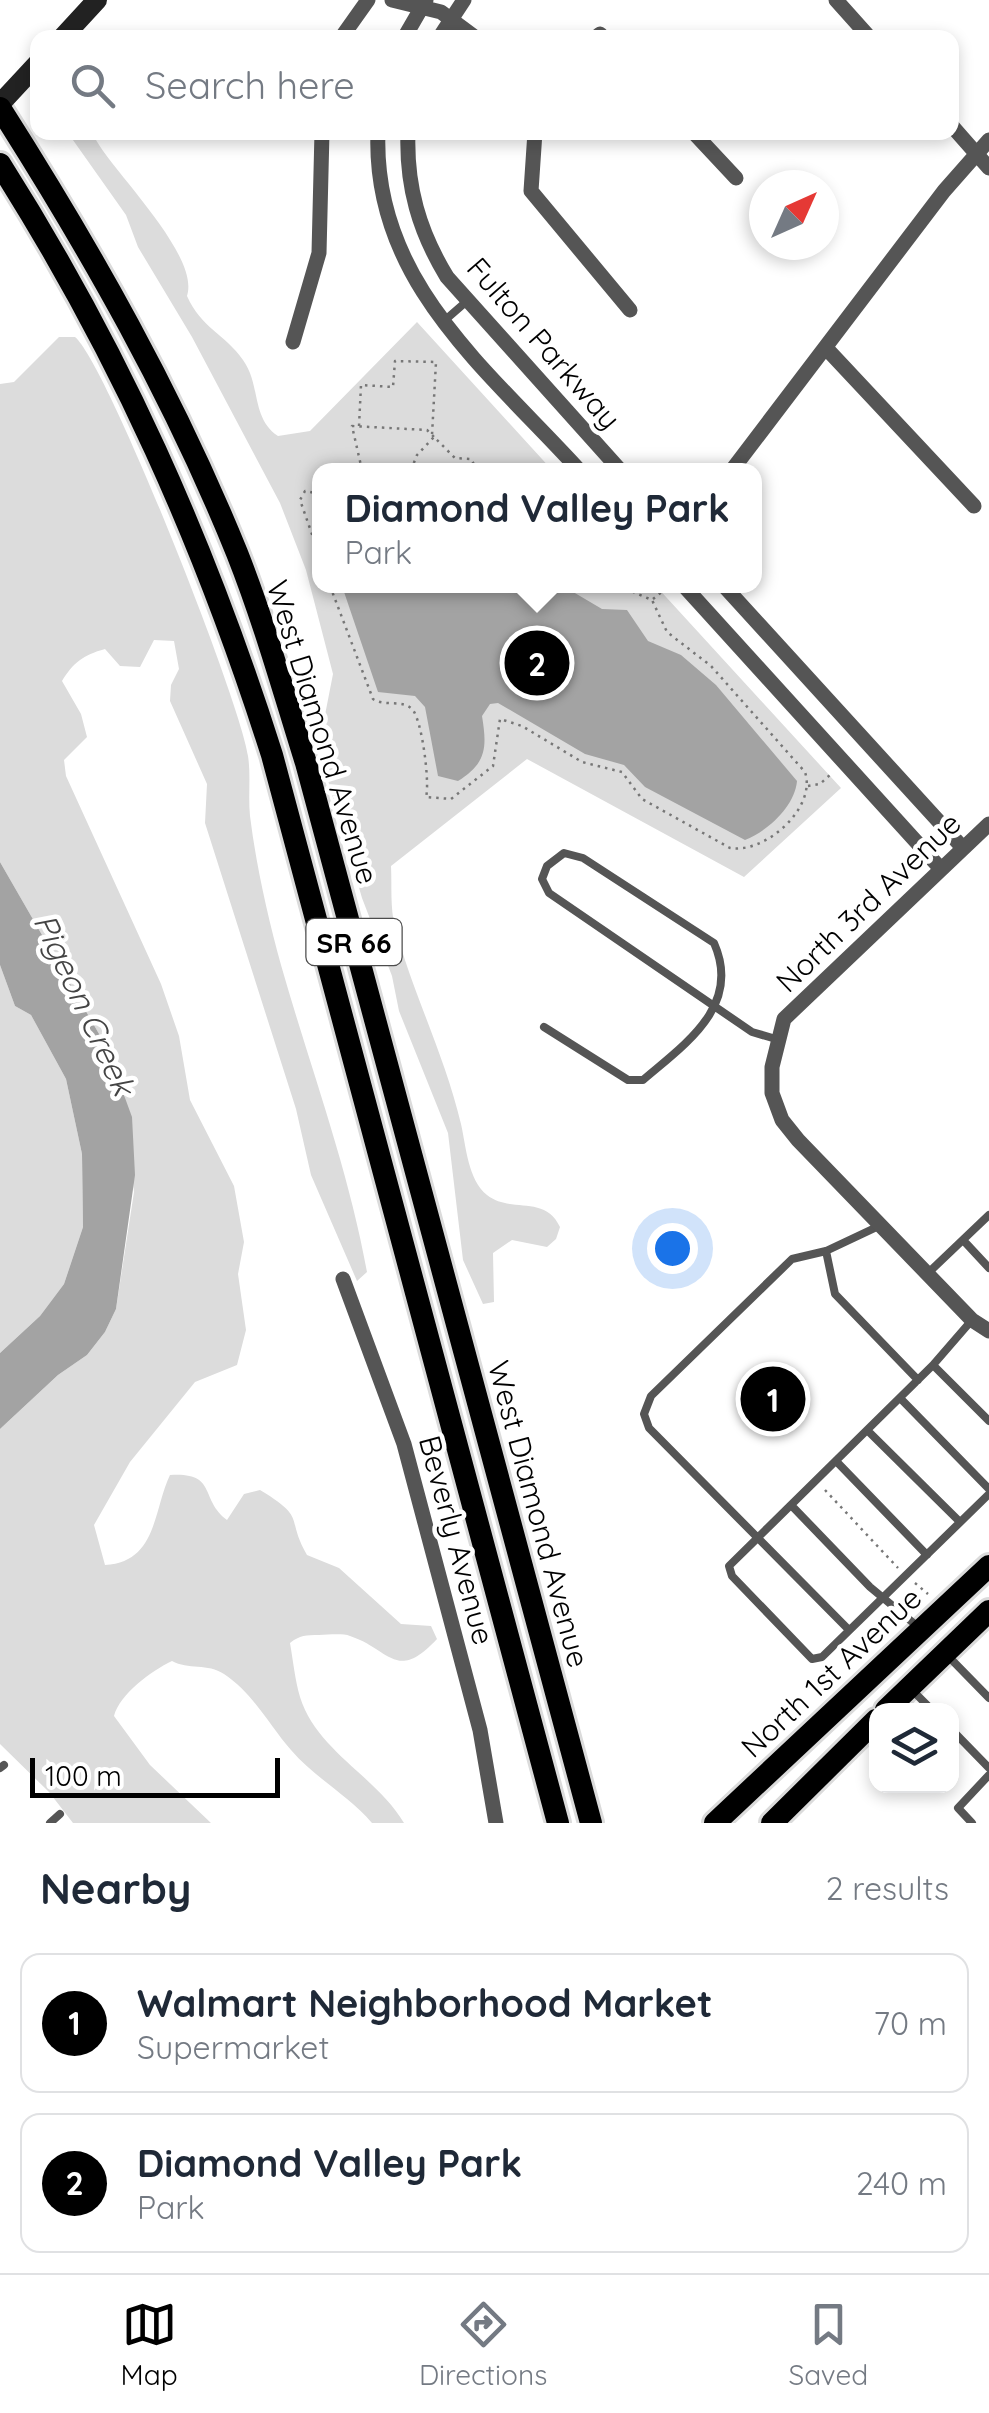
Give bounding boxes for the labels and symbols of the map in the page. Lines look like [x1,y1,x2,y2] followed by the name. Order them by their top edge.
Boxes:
[749,170,839,260] north arrow
[459,249,629,437] street label: Fulton Parkway
[259,575,387,889] street label: West Diamond Avenue
[504,626,570,700] pin: 2
[768,804,968,1000] street label: North 3rd Avenue
[26,907,146,1104] water label: Pigeon Creek
[306,919,402,965] road number: SR 66
[647,1223,698,1274] your location
[480,1357,598,1671] street label: West Diamond Avenue
[740,1362,806,1436] pin: 1
[411,1431,503,1649] street label: Beverly Avenue
[733,1579,929,1765] street label: North 1st Avenue
[30,1753,280,1798] scale bar

